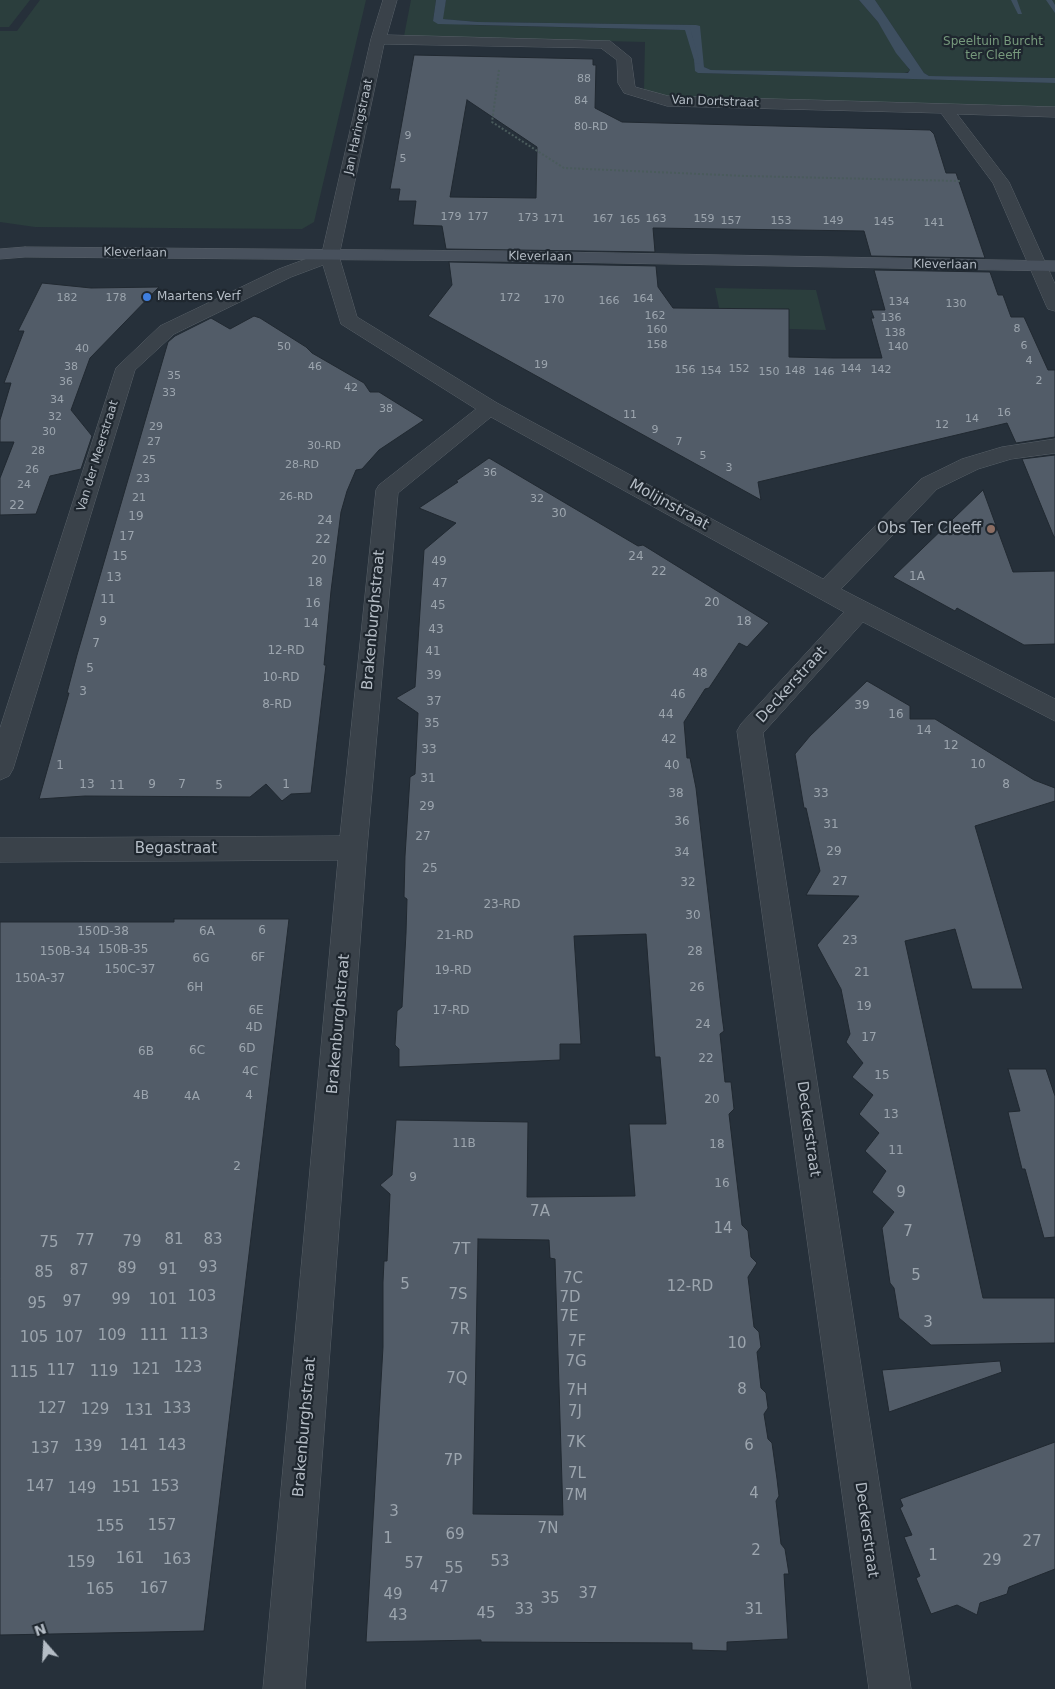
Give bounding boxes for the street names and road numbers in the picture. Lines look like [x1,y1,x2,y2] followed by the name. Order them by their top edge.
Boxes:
[342,78,376,176] street label: Jan Haringstraat
[671,93,759,111] street label: Van Dortstraat
[103,245,167,261] street label: Kleverlaan
[508,249,572,265] street label: Kleverlaan
[913,257,977,273] street label: Kleverlaan
[74,399,122,513] street label: Van der Meerstraat
[626,476,712,534] street label: Molijnstraat
[359,549,389,691] street label: Brakenburghstraat
[753,643,831,727] street label: Deckerstraat
[135,840,217,858] street label: Begastraat
[324,953,354,1095] street label: Brakenburghstraat
[792,1080,824,1178] street label: Deckerstraat
[290,1356,320,1498] street label: Brakenburghstraat
[850,1481,882,1579] street label: Deckerstraat

